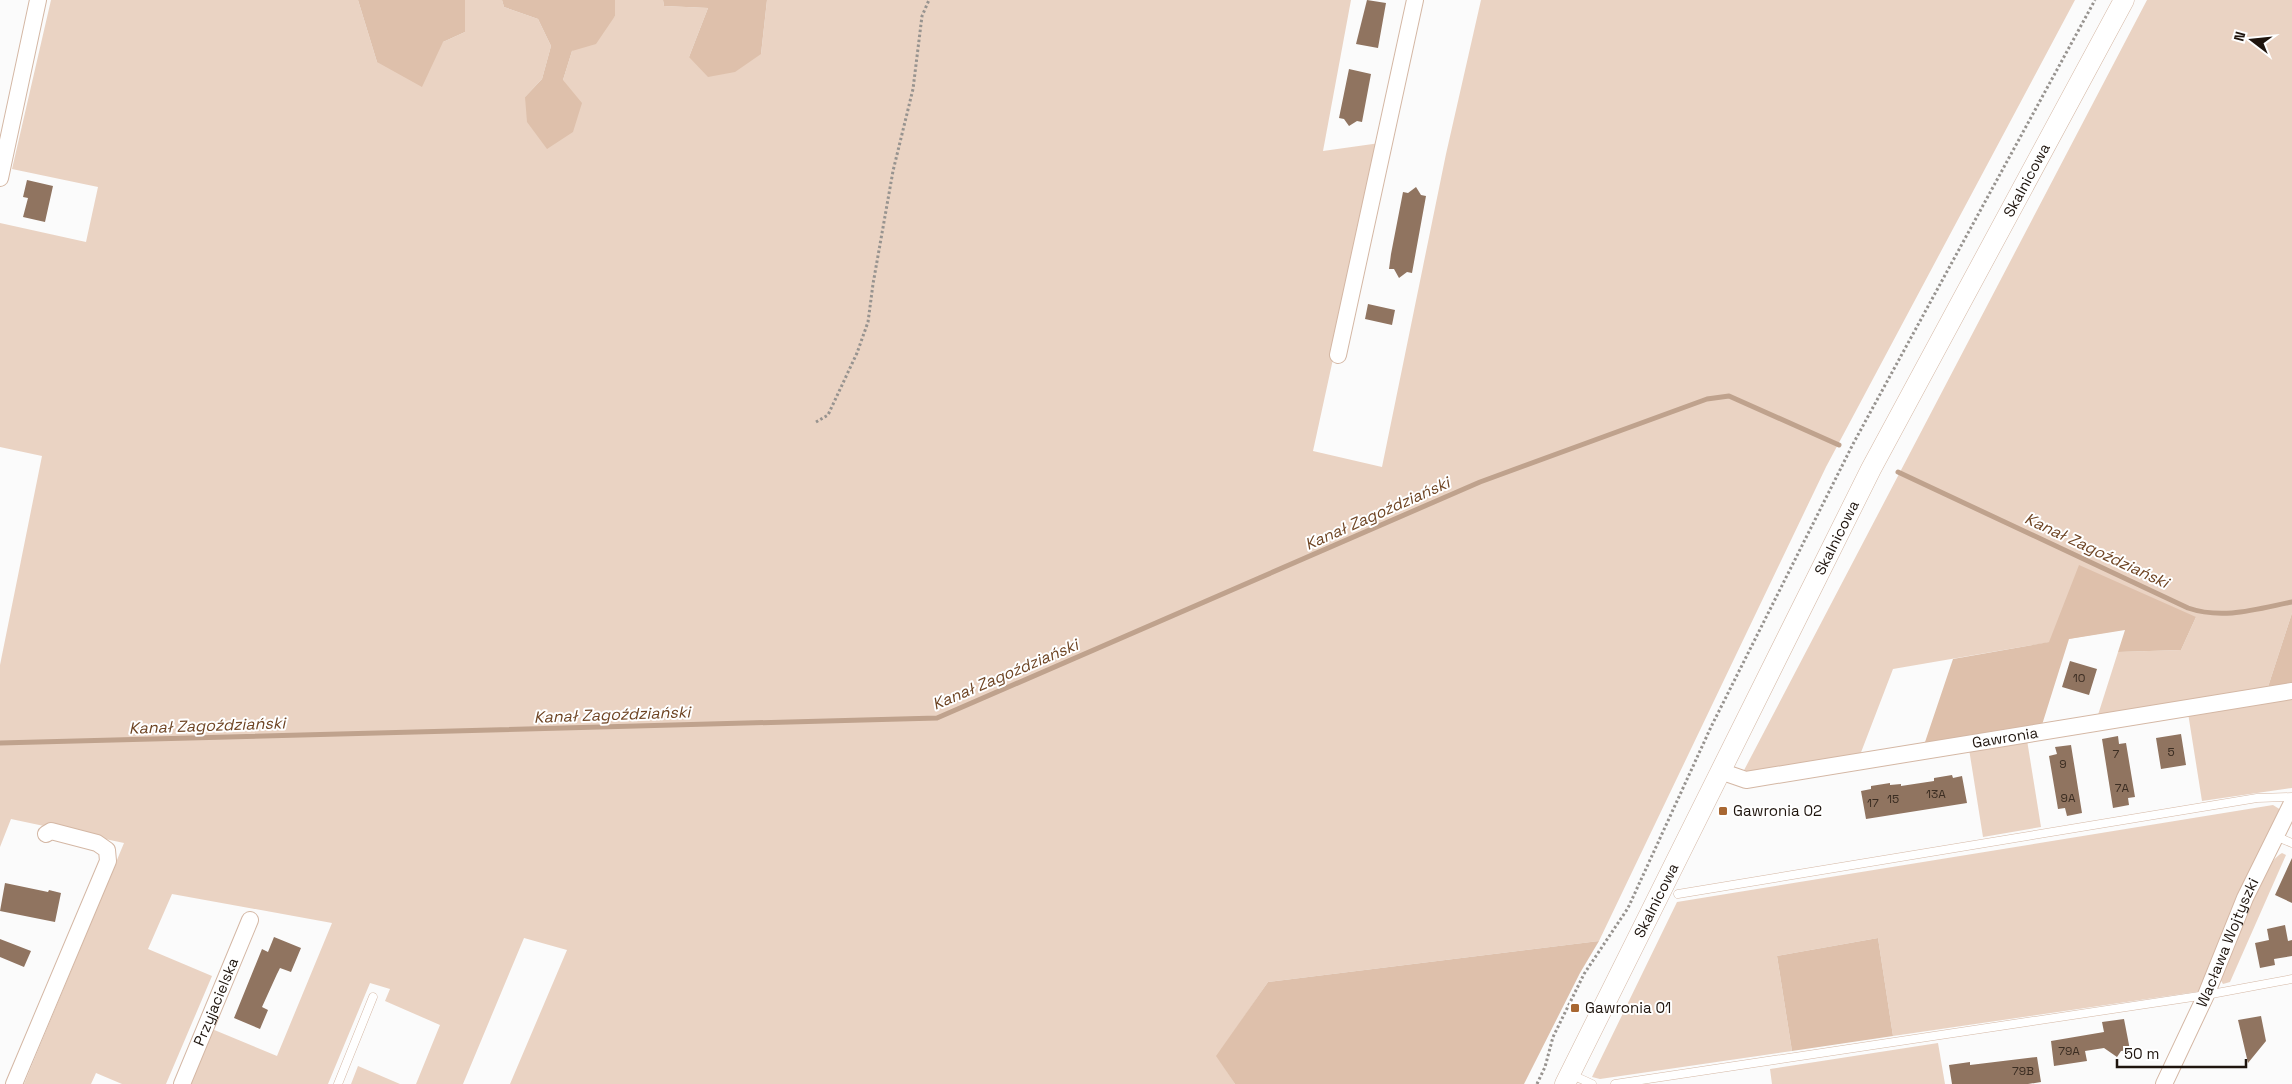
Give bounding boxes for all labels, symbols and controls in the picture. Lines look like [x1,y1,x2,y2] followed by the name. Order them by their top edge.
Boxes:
[2227,15,2277,65] north arrow
[2230,29,2249,43] text: N
[1999,140,2054,220] street label: Skalnicowa
[1301,471,1455,555] water label: Kanał Zagoździański
[1810,497,1863,578] street label: Skalnicowa
[2021,508,2174,594] water label: Kanał Zagoździański
[929,633,1083,715] water label: Kanał Zagoździański
[2073,670,2085,686] house number: 10
[533,701,693,728] water label: Kanał Zagoździański
[128,712,288,739] water label: Kanał Zagoździański
[1971,722,2040,752] street label: Gawronia
[2167,744,2175,760] house number: 5
[2113,746,2120,762] house number: 7
[2059,756,2067,772] house number: 9
[2115,780,2130,796] house number: 7A
[1926,786,1946,802] house number: 13A
[2061,790,2076,806] house number: 9A
[1887,791,1899,807] house number: 15
[1867,795,1879,811] house number: 17
[1733,801,1822,820] place label: Gawronia 02
[1717,805,1729,817] marker: Gawronia 02
[1629,859,1683,941] street label: Skalnicowa
[2192,875,2262,1010] street label: Wacława Wojtyszki
[189,954,242,1048] street label: Przyjacielska
[1585,998,1671,1017] place label: Gawronia 01
[1569,1002,1581,1014] marker: Gawronia 01
[2117,1036,2246,1068] scale bar
[2058,1043,2080,1059] house number: 79A
[2124,1044,2159,1063] text: 50 m
[2012,1063,2034,1079] house number: 79B

